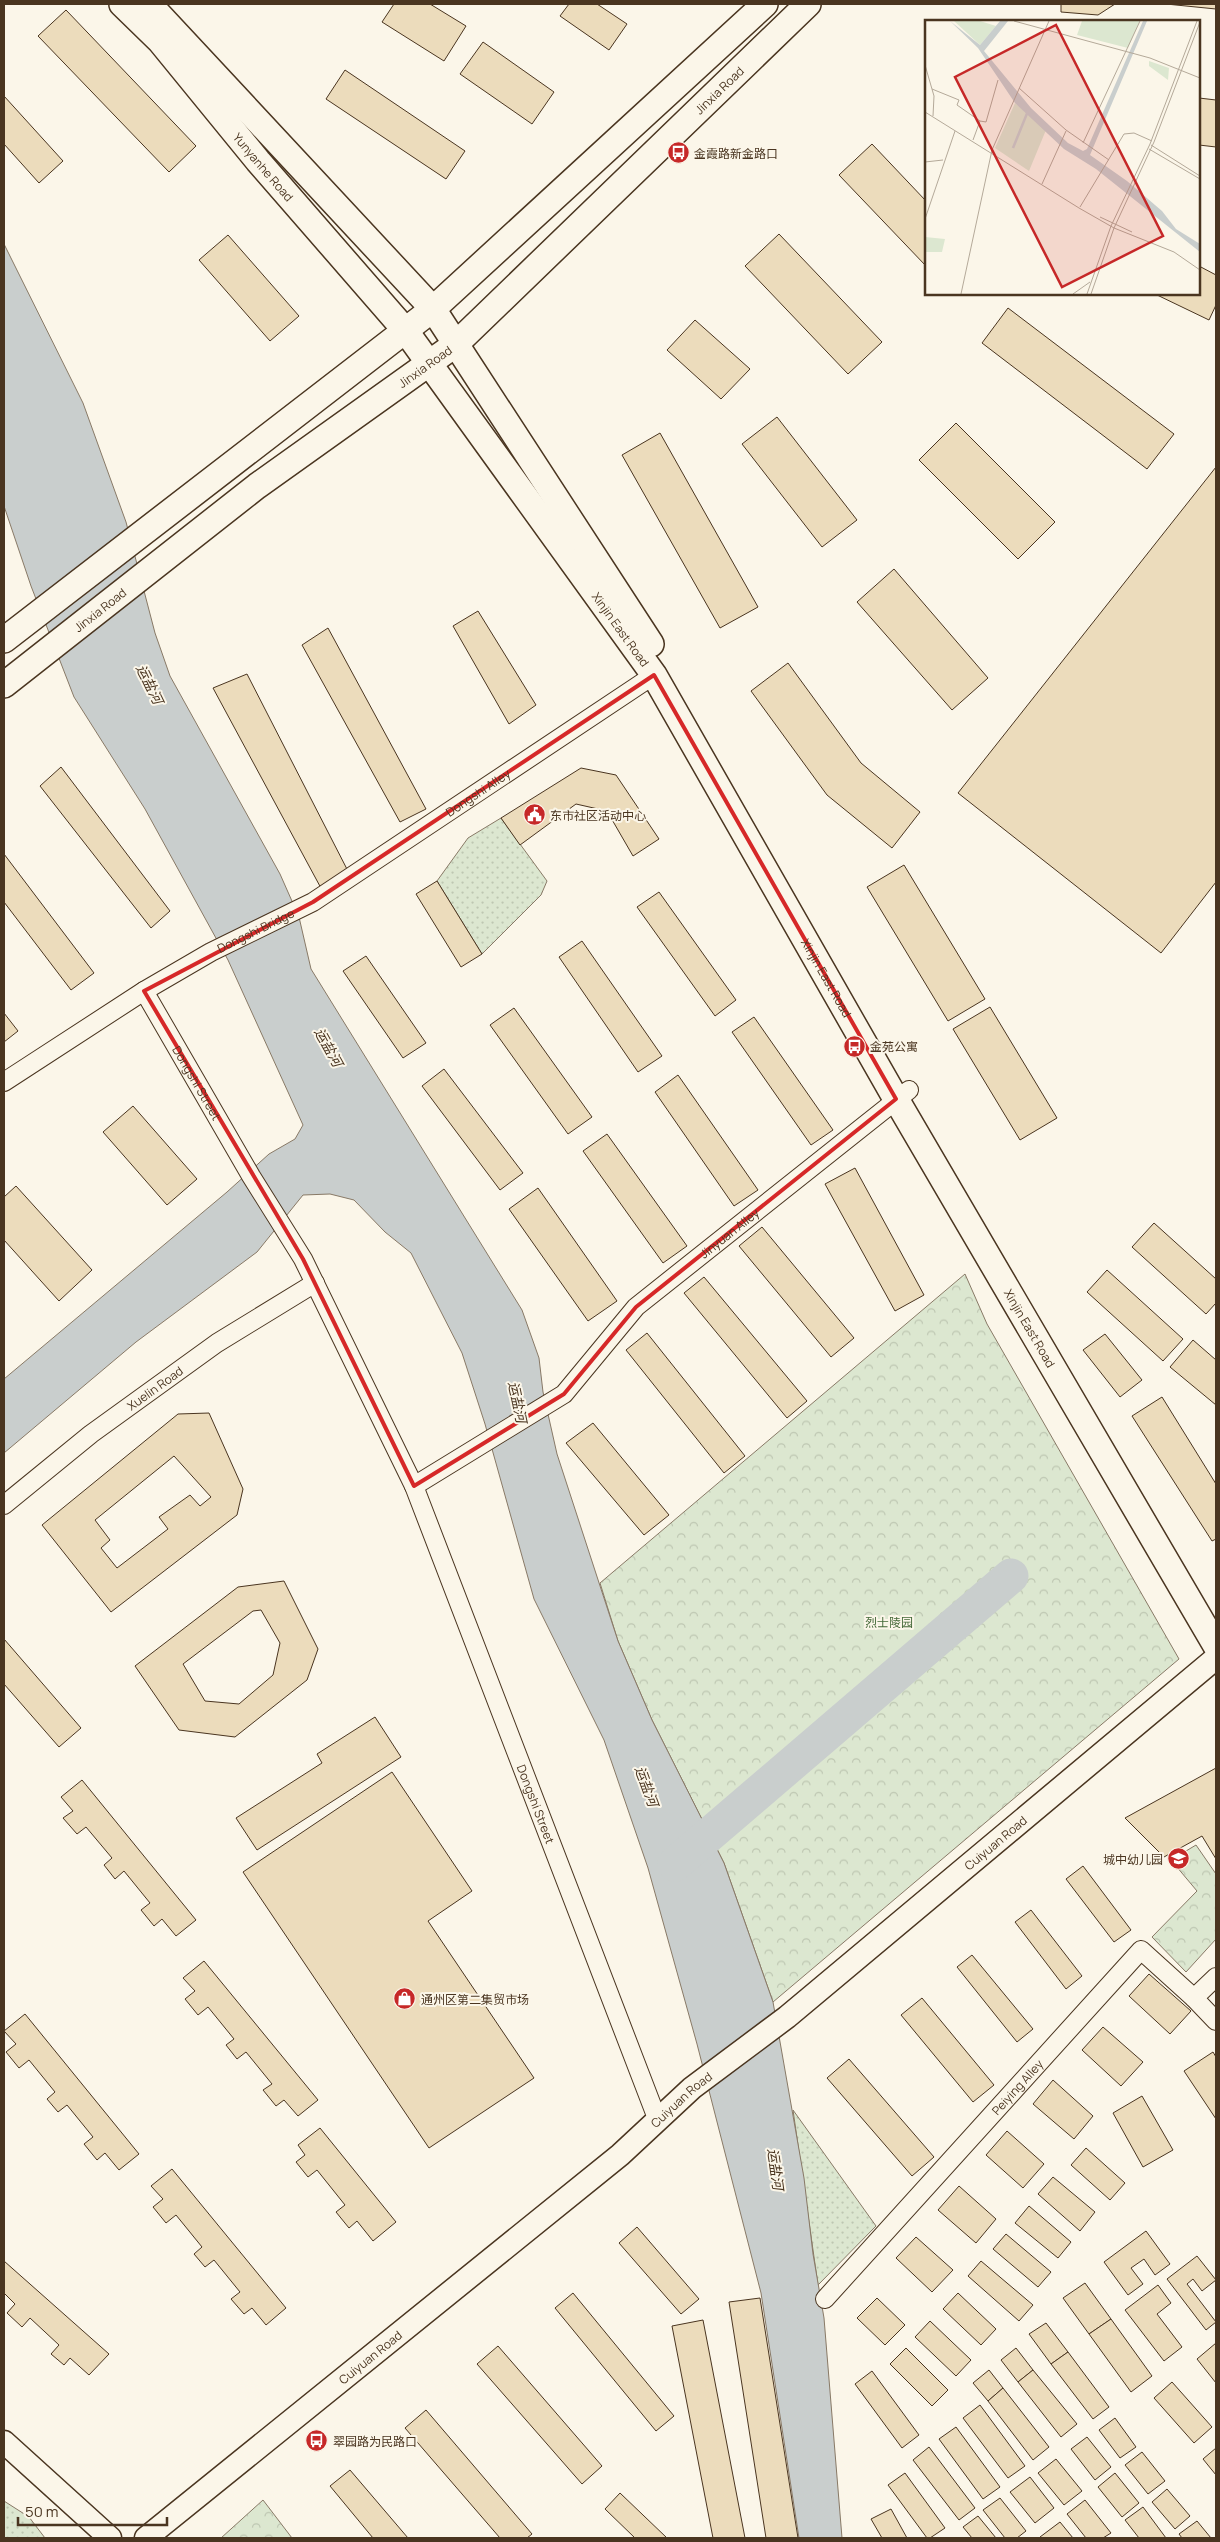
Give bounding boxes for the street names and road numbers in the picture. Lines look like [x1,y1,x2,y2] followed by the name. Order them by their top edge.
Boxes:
[691,62,747,118] street label: Jinxia Road
[230,129,298,205] street label: Yunyanhe Road
[395,341,455,391] street label: Jinxia Road
[70,584,130,635] street label: Jinxia Road
[588,589,654,670] street label: Xinjin East Road
[442,764,514,820] street label: Dongshi Alley
[214,904,297,956] street label: Dongshi Bridge
[798,935,856,1020] street label: Xinjin East Road
[169,1042,225,1123] street label: Dongshi Street
[696,1204,763,1262] street label: Jinyuan Alley
[1000,1286,1060,1370] street label: Xinjin East Road
[123,1362,186,1414] street label: Xuelin Road
[513,1762,559,1846] street label: Dongshi Street
[960,1812,1030,1874] street label: Cuiyuan Road
[987,2055,1047,2118] street label: Peiying Alley
[647,2068,715,2131] street label: Cuiyuan Road
[335,2326,405,2388] street label: Cuiyuan Road

